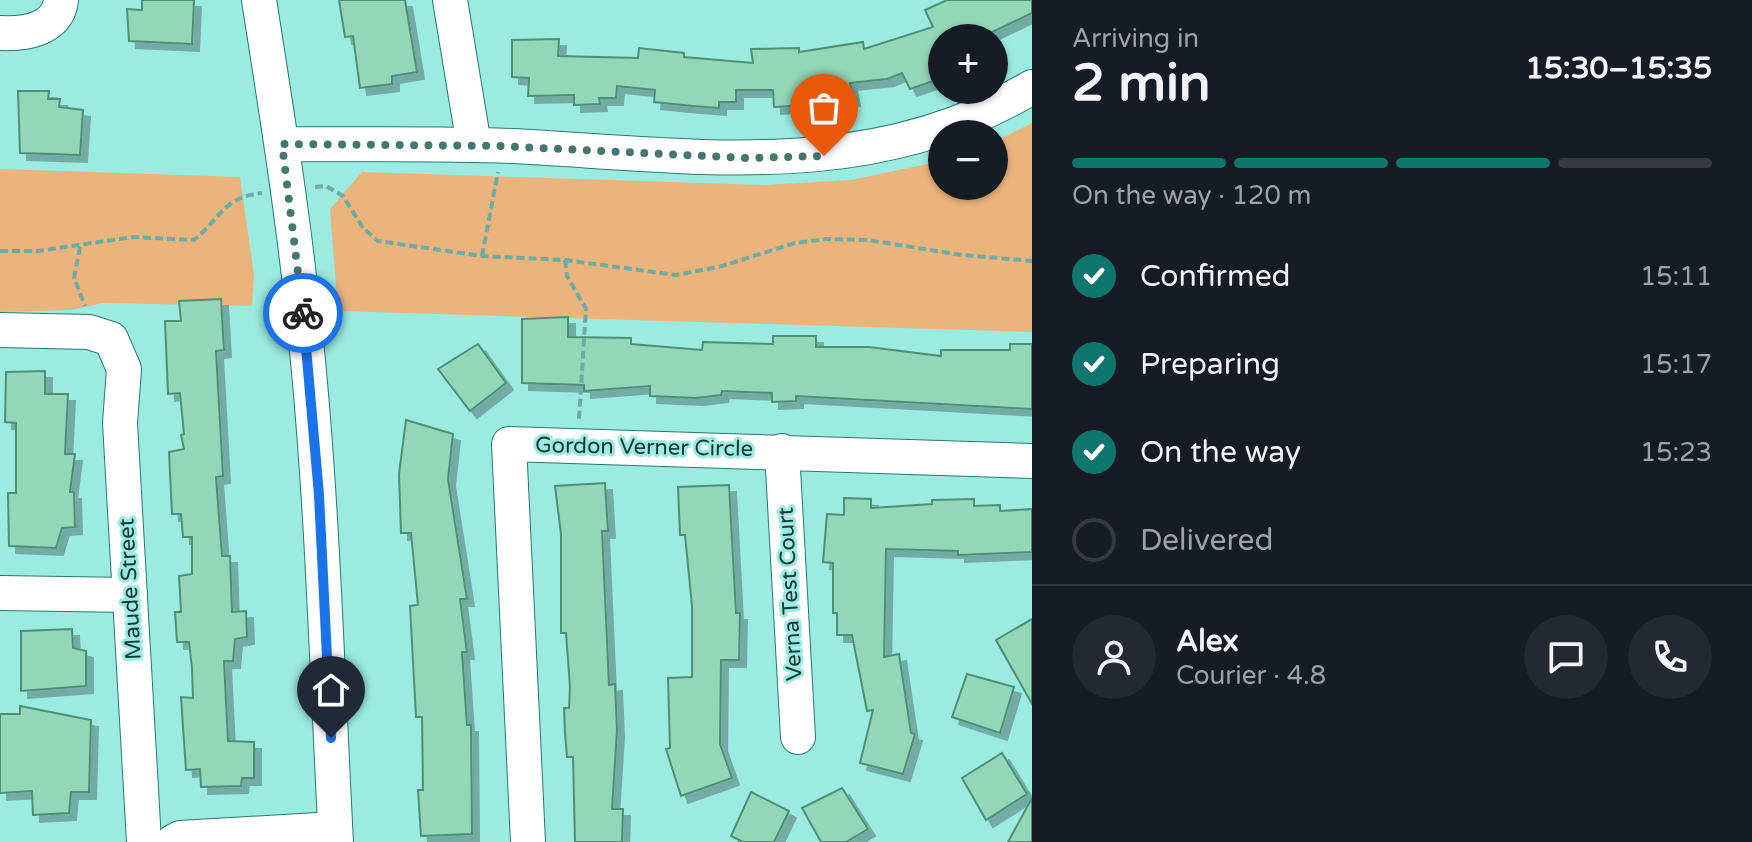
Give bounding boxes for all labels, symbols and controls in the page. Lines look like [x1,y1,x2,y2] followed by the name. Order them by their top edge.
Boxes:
[1072,23,1199,54] text: Arriving in
[928,24,1008,200] map controls
[928,24,1008,104] button: +
[1525,50,1712,87] text: 15:30–15:35
[1072,52,1211,115] text: 2 min
[790,74,858,156] pin
[802,86,846,130] icon: bag
[928,120,1008,200] button: −
[1072,180,1311,211] text: On the way · 120 m
[1072,254,1116,298] icon: check
[1140,258,1291,295] text: Confirmed
[1640,261,1712,292] text: 15:11
[263,273,343,353] courier
[281,291,325,335] icon: bike
[1072,342,1116,386] icon: check
[1140,346,1280,383] text: Preparing
[1640,349,1712,380] text: 15:17
[1072,430,1116,474] icon: check
[535,432,753,462] street label: Gordon Verner Circle
[1140,434,1301,471] text: On the way
[1640,437,1712,468] text: 15:23
[772,506,808,682] street label: Verna Test Court
[113,517,147,661] street label: Maude Street
[1140,522,1274,559] text: Delivered
[1072,615,1156,699] button: person
[1524,615,1608,699] button: chat
[1628,615,1712,699] button: phone
[1176,623,1239,660] text: Alex
[297,656,365,738] pin
[1176,660,1326,691] text: Courier · 4.8
[309,668,353,712] icon: home

